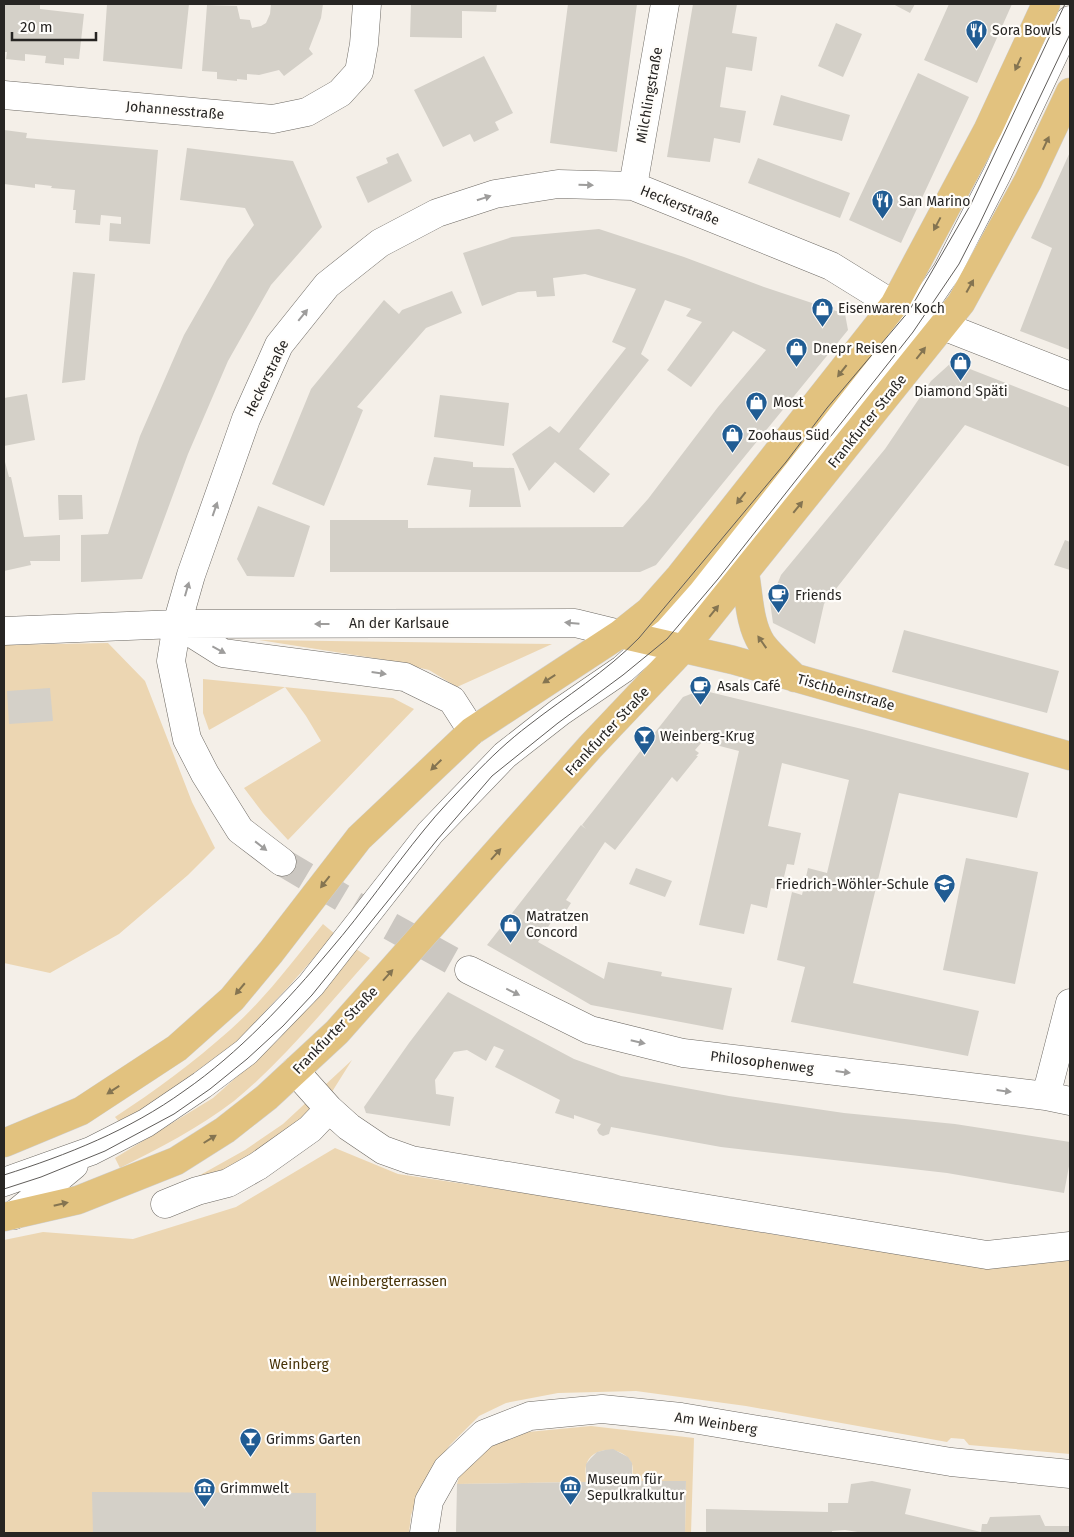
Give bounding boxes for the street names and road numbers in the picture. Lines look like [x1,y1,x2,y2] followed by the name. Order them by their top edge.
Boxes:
[633,46,666,144] street label: Milchlingstraße
[125,98,225,123] street label: Johannesstraße
[638,182,722,229] street label: Heckerstraße
[240,337,292,420] street label: Heckerstraße
[825,371,910,471] street label: Frankfurter Straße
[349,615,449,632] street label: An der Karlsaue
[795,670,897,715] street label: Tischbeinstraße
[562,683,653,779] street label: Frankfurter Straße
[289,983,382,1078] street label: Frankfurter Straße
[709,1048,815,1077] street label: Philosophenweg
[673,1409,759,1439] street label: Am Weinberg

